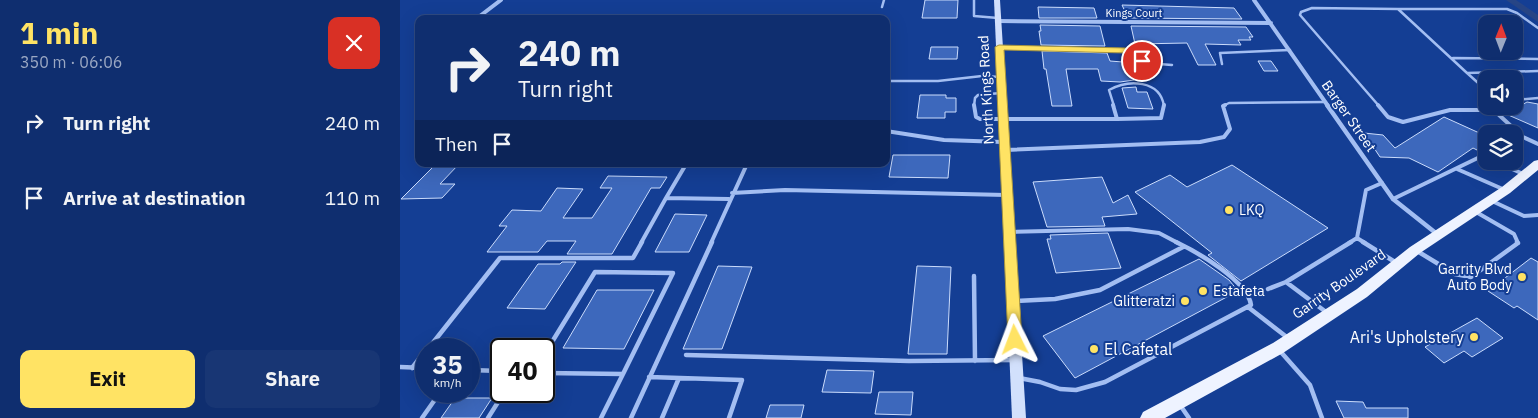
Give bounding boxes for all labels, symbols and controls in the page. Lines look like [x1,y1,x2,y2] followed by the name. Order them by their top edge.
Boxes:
[1106,6,1163,20] street label: Kings Court
[20,13,98,52] text: 1 min
[1478,15,1522,60] north arrow
[1478,15,1523,170] map controls
[328,17,380,69] button: close
[518,30,621,76] text: 240 m
[435,35,500,100] icon: right
[974,35,998,145] street label: North Kings Road
[1121,40,1163,82] pin
[1128,47,1156,75] icon: arrive
[20,52,122,72] text: 350 m · 06:06
[1478,70,1523,115] button: sound
[518,74,613,103] text: Turn right
[1318,77,1380,155] street label: Barger Street
[20,109,48,137] icon: right
[63,111,150,135] text: Turn right
[325,111,380,135] text: 240 m
[1478,125,1523,170] button: layers
[488,130,516,158] icon: arrive
[435,132,478,156] text: Then
[20,184,48,212] icon: arrive
[63,186,246,210] text: Arrive at destination
[325,186,380,210] text: 110 m
[1239,201,1265,219] place label: LKQ
[1223,204,1235,216] marker: LKQ
[1289,245,1389,323] street label: Garrity Boulevard
[1438,260,1512,294] place label: Garrity Blvd Auto Body
[1516,271,1528,283] marker: Garrity Blvd Auto Body
[1213,282,1265,300] place label: Estafeta
[1197,285,1209,297] marker: Estafeta
[1113,292,1175,310] place label: Glitteratzi
[1179,295,1191,307] marker: Glitteratzi
[988,313,1040,365] position arrow
[1350,327,1464,347] place label: Ari's Upholstery
[1468,331,1480,343] marker: Ari's Upholstery
[490,338,555,403] speed limit sign: 40
[1104,339,1172,359] place label: El Cafetal
[1088,343,1100,355] marker: El Cafetal
[432,348,463,381] text: 35
[20,350,195,408] button: Exit
[205,350,380,408] button: Share
[433,375,462,390] text: km/h

